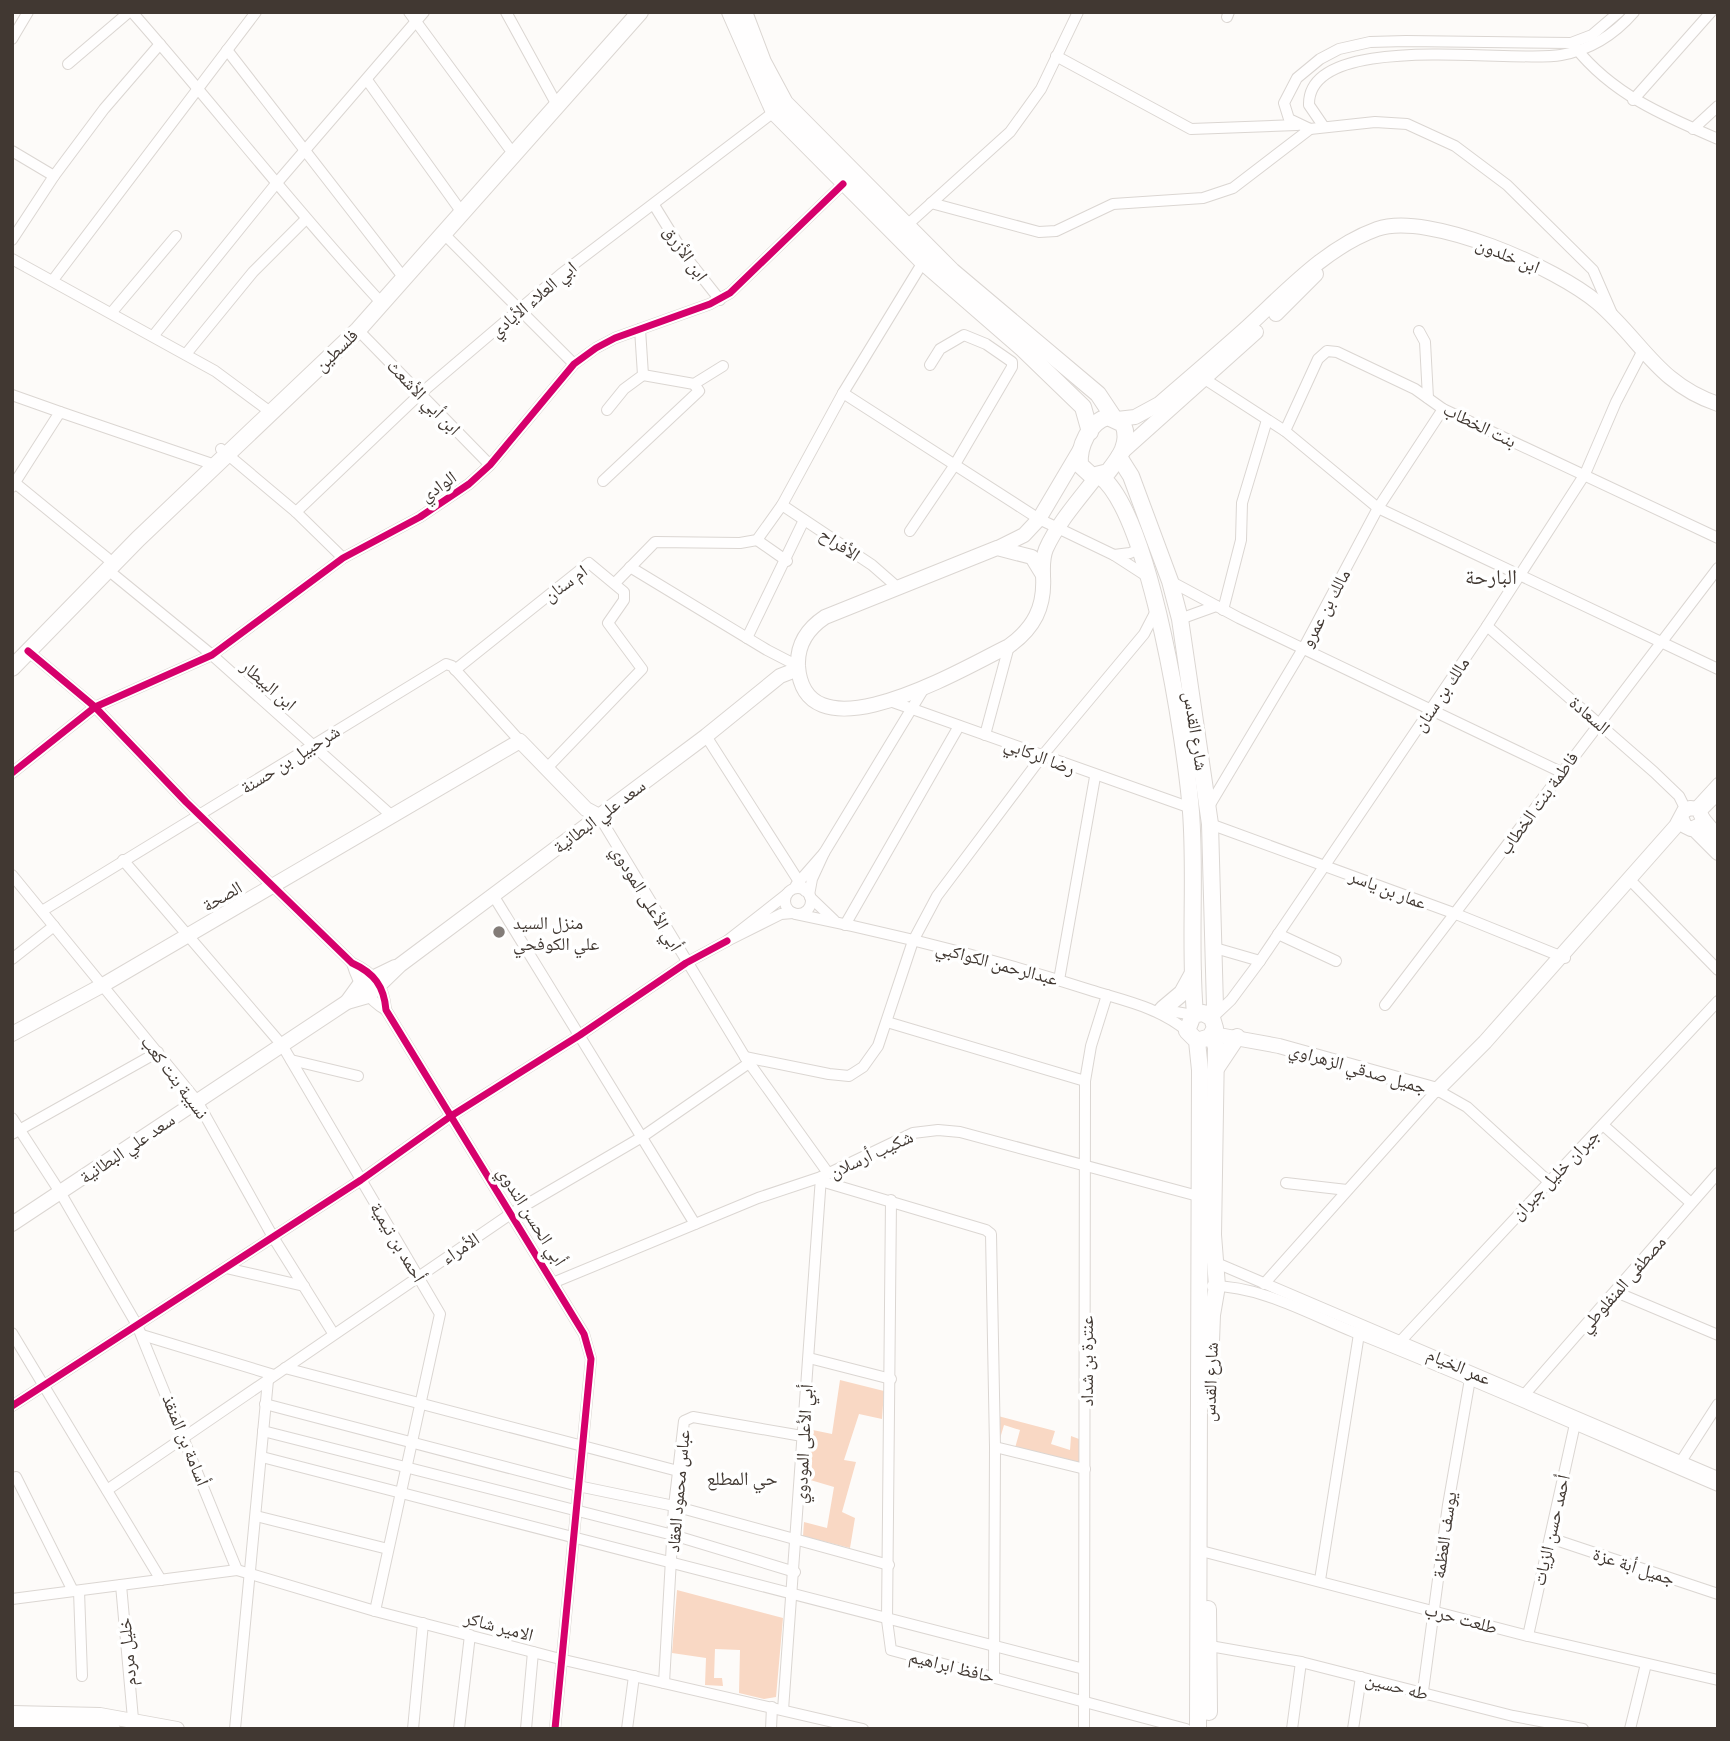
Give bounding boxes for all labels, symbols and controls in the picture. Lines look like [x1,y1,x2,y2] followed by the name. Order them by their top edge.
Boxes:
[659,221,713,285] street label: ابن الأزرق
[1473,232,1543,278] street label: ابن خلدون
[485,256,583,345] street label: ابي العلاء الأيادي
[309,324,363,376] street label: فلسطين
[380,354,466,442] street label: ابن أبي الأشعث
[1440,397,1520,453] street label: بنت الخطاب
[415,465,463,510] street label: الوادي
[815,522,865,567] street label: الأفراح
[538,559,592,608] street label: ام سنان
[1465,563,1517,590] district label: البارحة
[1295,565,1355,651] street label: مالك بن عمرو
[1408,652,1474,736] street label: مالك بن سنان
[236,654,302,715] street label: ابن البيطار
[1178,690,1214,772] street label: شارع القدس
[1565,691,1615,739] street label: السعادة
[236,719,344,799] street label: شرحبيل بن حسنة
[1000,732,1079,783] street label: رضا الركابي
[1493,747,1583,859] street label: فاطمة بنت الخطاب
[548,774,652,861] street label: سعد علي البطانية
[603,841,688,957] street label: أبي الأعلى المودوي
[1345,863,1430,914] street label: عمار بن ياسر
[198,875,246,917] street label: الصحة
[513,911,599,958] place label: منزل السيد علي الكوفحي
[491,924,507,940] marker: منزل السيد علي الكوفحي
[932,936,1061,994] street label: عبدالرحمن الكواكبي
[136,1031,214,1123] street label: نسيبة بنت كعب
[1286,1037,1429,1102] street label: جميل صدقي الزهراوي
[75,1108,181,1191] street label: سعد علي البطانية
[1506,1123,1604,1225] street label: جبران خليل جبران
[825,1125,917,1183] street label: شكيب أرسلان
[489,1162,572,1272] street label: أبي الحسن الندوي
[365,1198,431,1286] street label: أحمد بن تيمية
[436,1227,484,1269] street label: الأمراء
[1573,1231,1673,1340] street label: مصطفى المنفلوطي
[1075,1316,1098,1406] street label: عنترة بن شداد
[1197,1342,1223,1422] street label: شارع القدس
[1423,1342,1495,1391] street label: عمر الخيام
[788,1384,821,1505] street label: أبي الأعلى المودوي
[157,1391,215,1489] street label: أسامة بن المنقذ
[661,1429,695,1553] street label: عباس محمود العقاد
[706,1466,778,1494] district label: حي المطلع
[1527,1472,1575,1588] street label: أحمد حسن الزيات
[1427,1490,1461,1580] street label: يوسف العظمة
[1590,1542,1678,1590] street label: جميل أبة عزة
[1422,1597,1500,1639] street label: طلعت حرب
[461,1606,536,1646] street label: الامير شاكر
[113,1617,142,1687] street label: خليل مردم
[907,1644,997,1689] street label: حافظ ابراهيم
[1363,1667,1431,1705] street label: طه حسين

